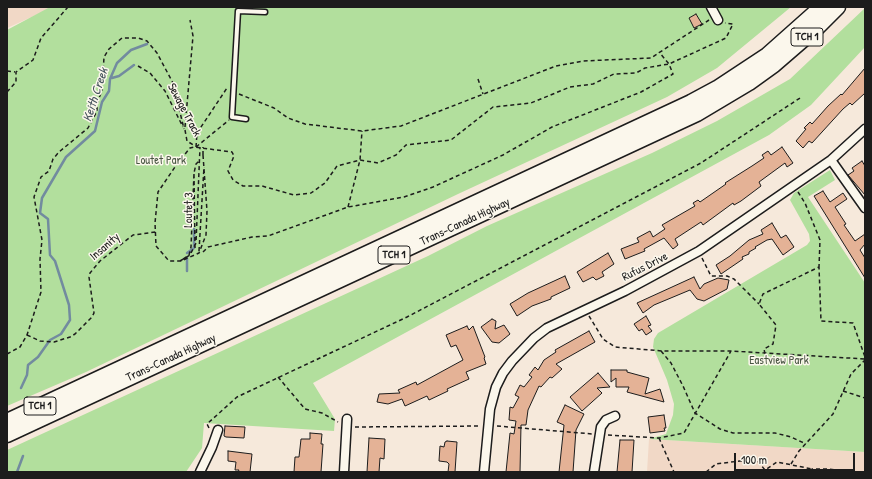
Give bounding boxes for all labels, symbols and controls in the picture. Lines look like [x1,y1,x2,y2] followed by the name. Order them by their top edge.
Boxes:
[791,28,823,46] road number: TCH 1
[80,66,112,124] water label: Keith Creek
[164,81,204,139] street label: Sewage Track
[136,154,186,168] park label: Loutet Park
[181,192,197,228] street label: Loutet 3
[418,195,512,249] street label: Trans-Canada Highway
[87,230,123,264] street label: Insanity
[378,246,410,264] road number: TCH 1
[620,249,670,285] street label: Rufus Drive
[124,331,218,385] street label: Trans-Canada Highway
[749,354,809,368] park label: Eastview Park
[24,397,56,415] road number: TCH 1
[736,445,857,471] scale bar
[741,451,767,468] text: 100 m

